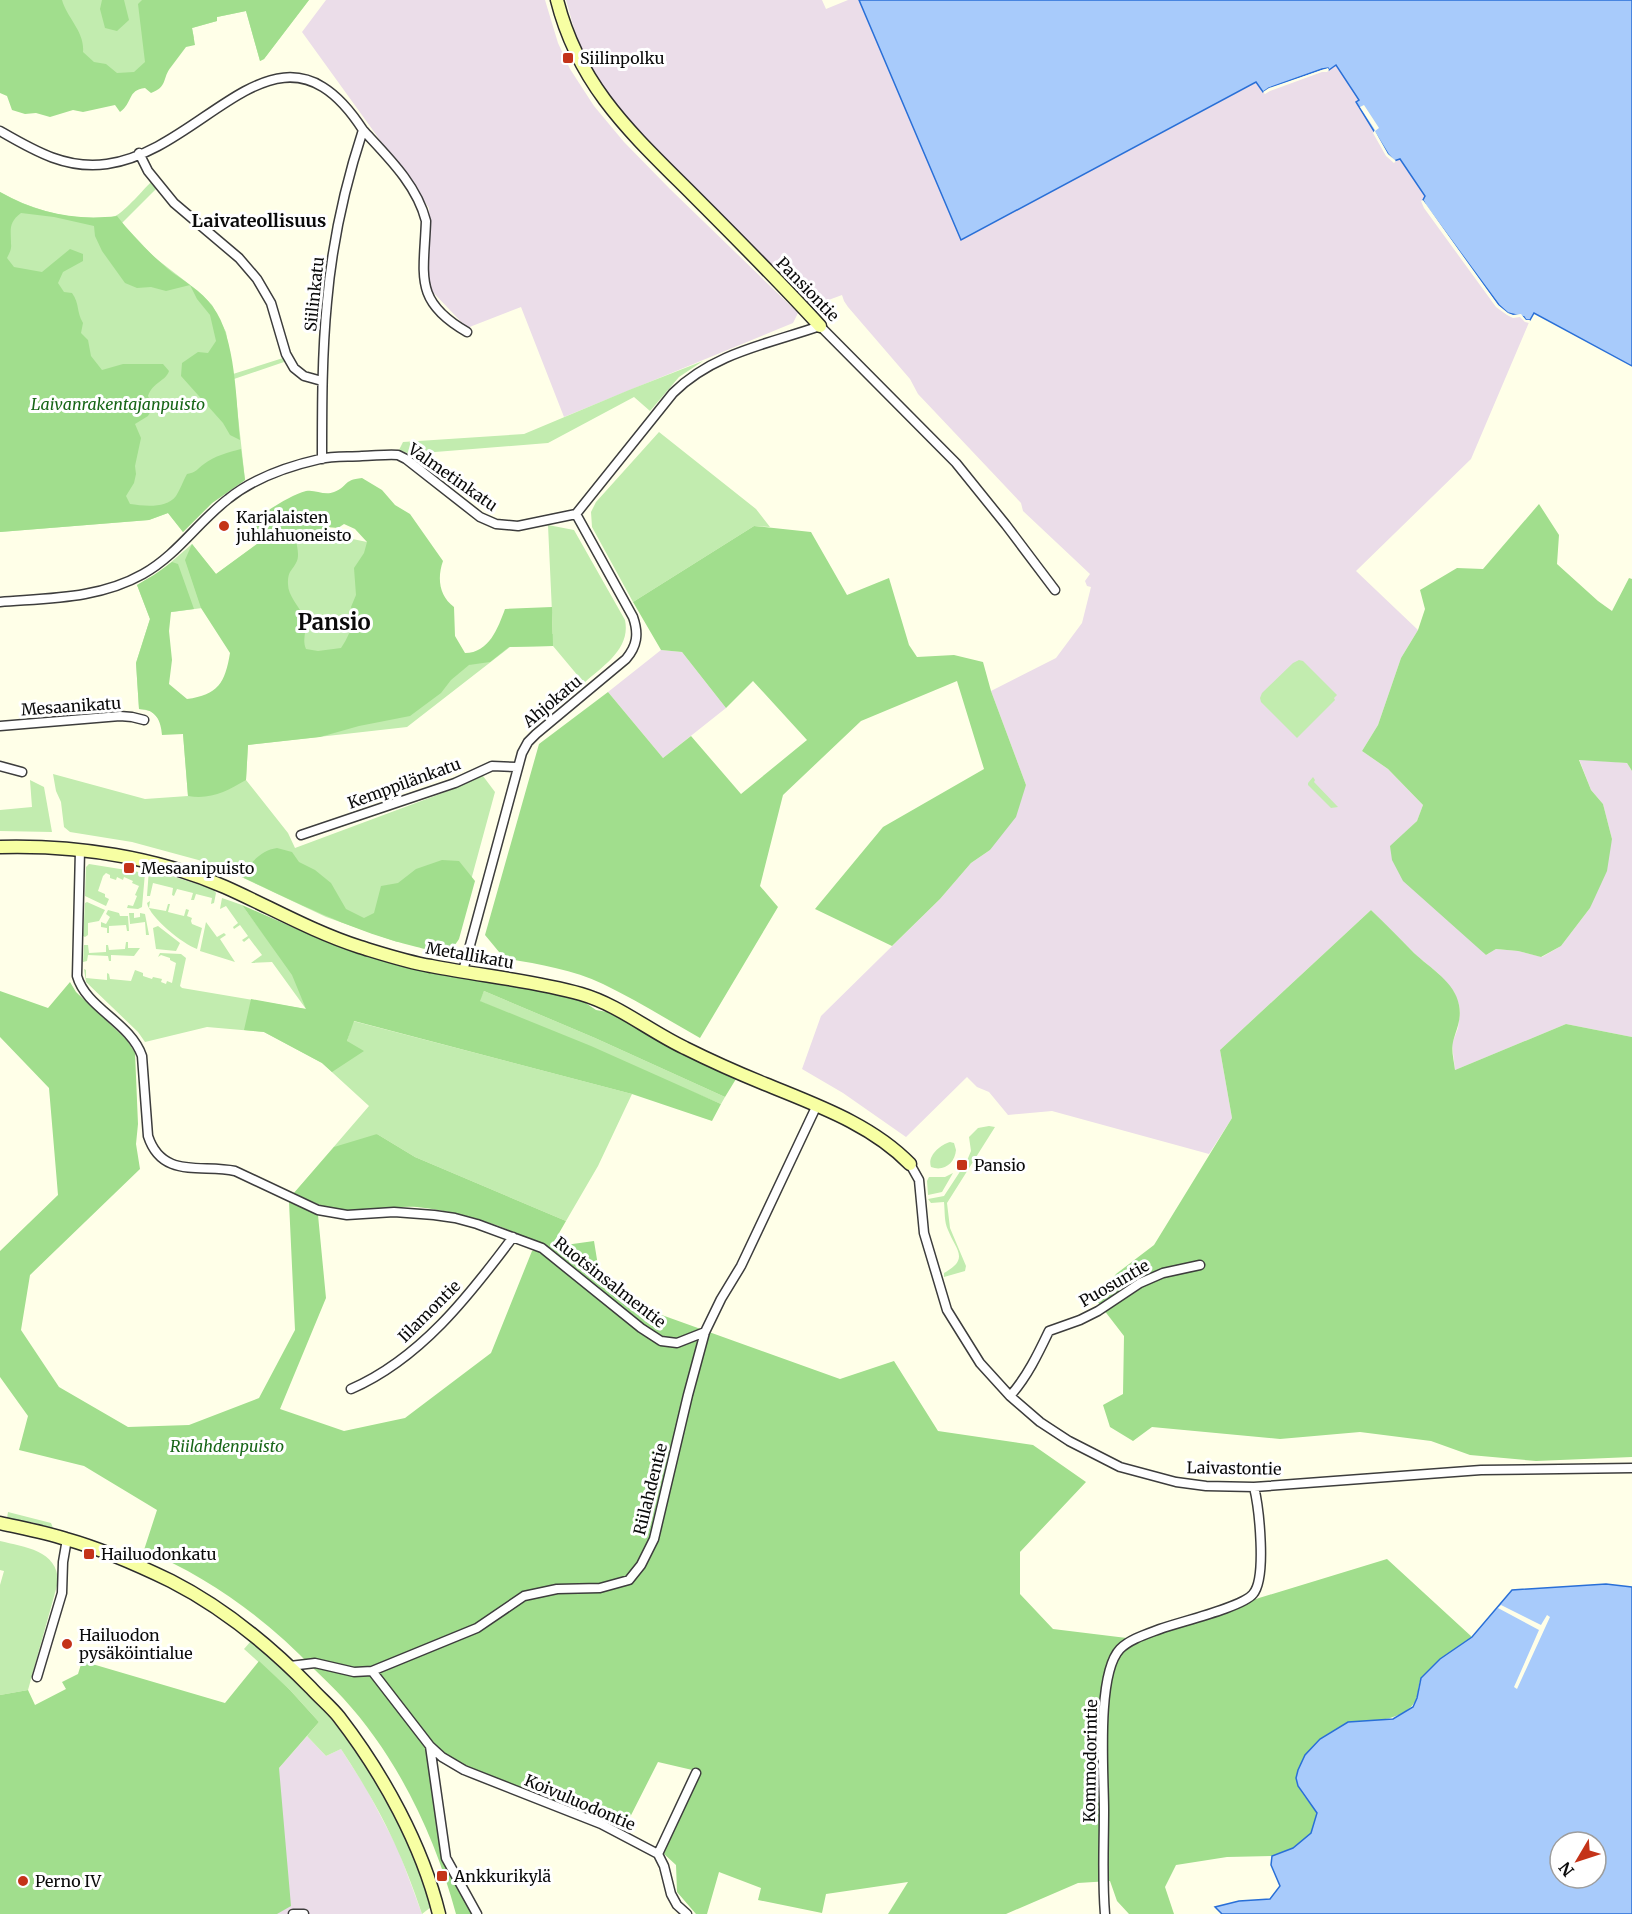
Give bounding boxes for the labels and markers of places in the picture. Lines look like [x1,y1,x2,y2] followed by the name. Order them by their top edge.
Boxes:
[580,48,665,68] place label: Siilinpolku
[561,51,575,65] marker: Siilinpolku
[235,507,351,545] place label: Karjalaisten juhlahuoneisto
[217,519,231,533] marker: Karjalaisten juhlahuoneisto
[141,858,254,878] place label: Mesaanipuisto
[122,861,136,875] marker: Mesaanipuisto
[974,1155,1025,1175] place label: Pansio
[955,1158,969,1172] marker: Pansio
[101,1544,217,1564] place label: Hailuodonkatu
[82,1547,96,1561] marker: Hailuodonkatu
[79,1625,192,1663] place label: Hailuodon pysäköintialue
[60,1637,74,1651] marker: Hailuodon pysäköintialue
[453,1866,551,1886] place label: Ankkurikylä
[435,1869,449,1883] marker: Ankkurikylä
[35,1871,101,1891] place label: Perno IV
[16,1874,30,1888] marker: Perno IV

